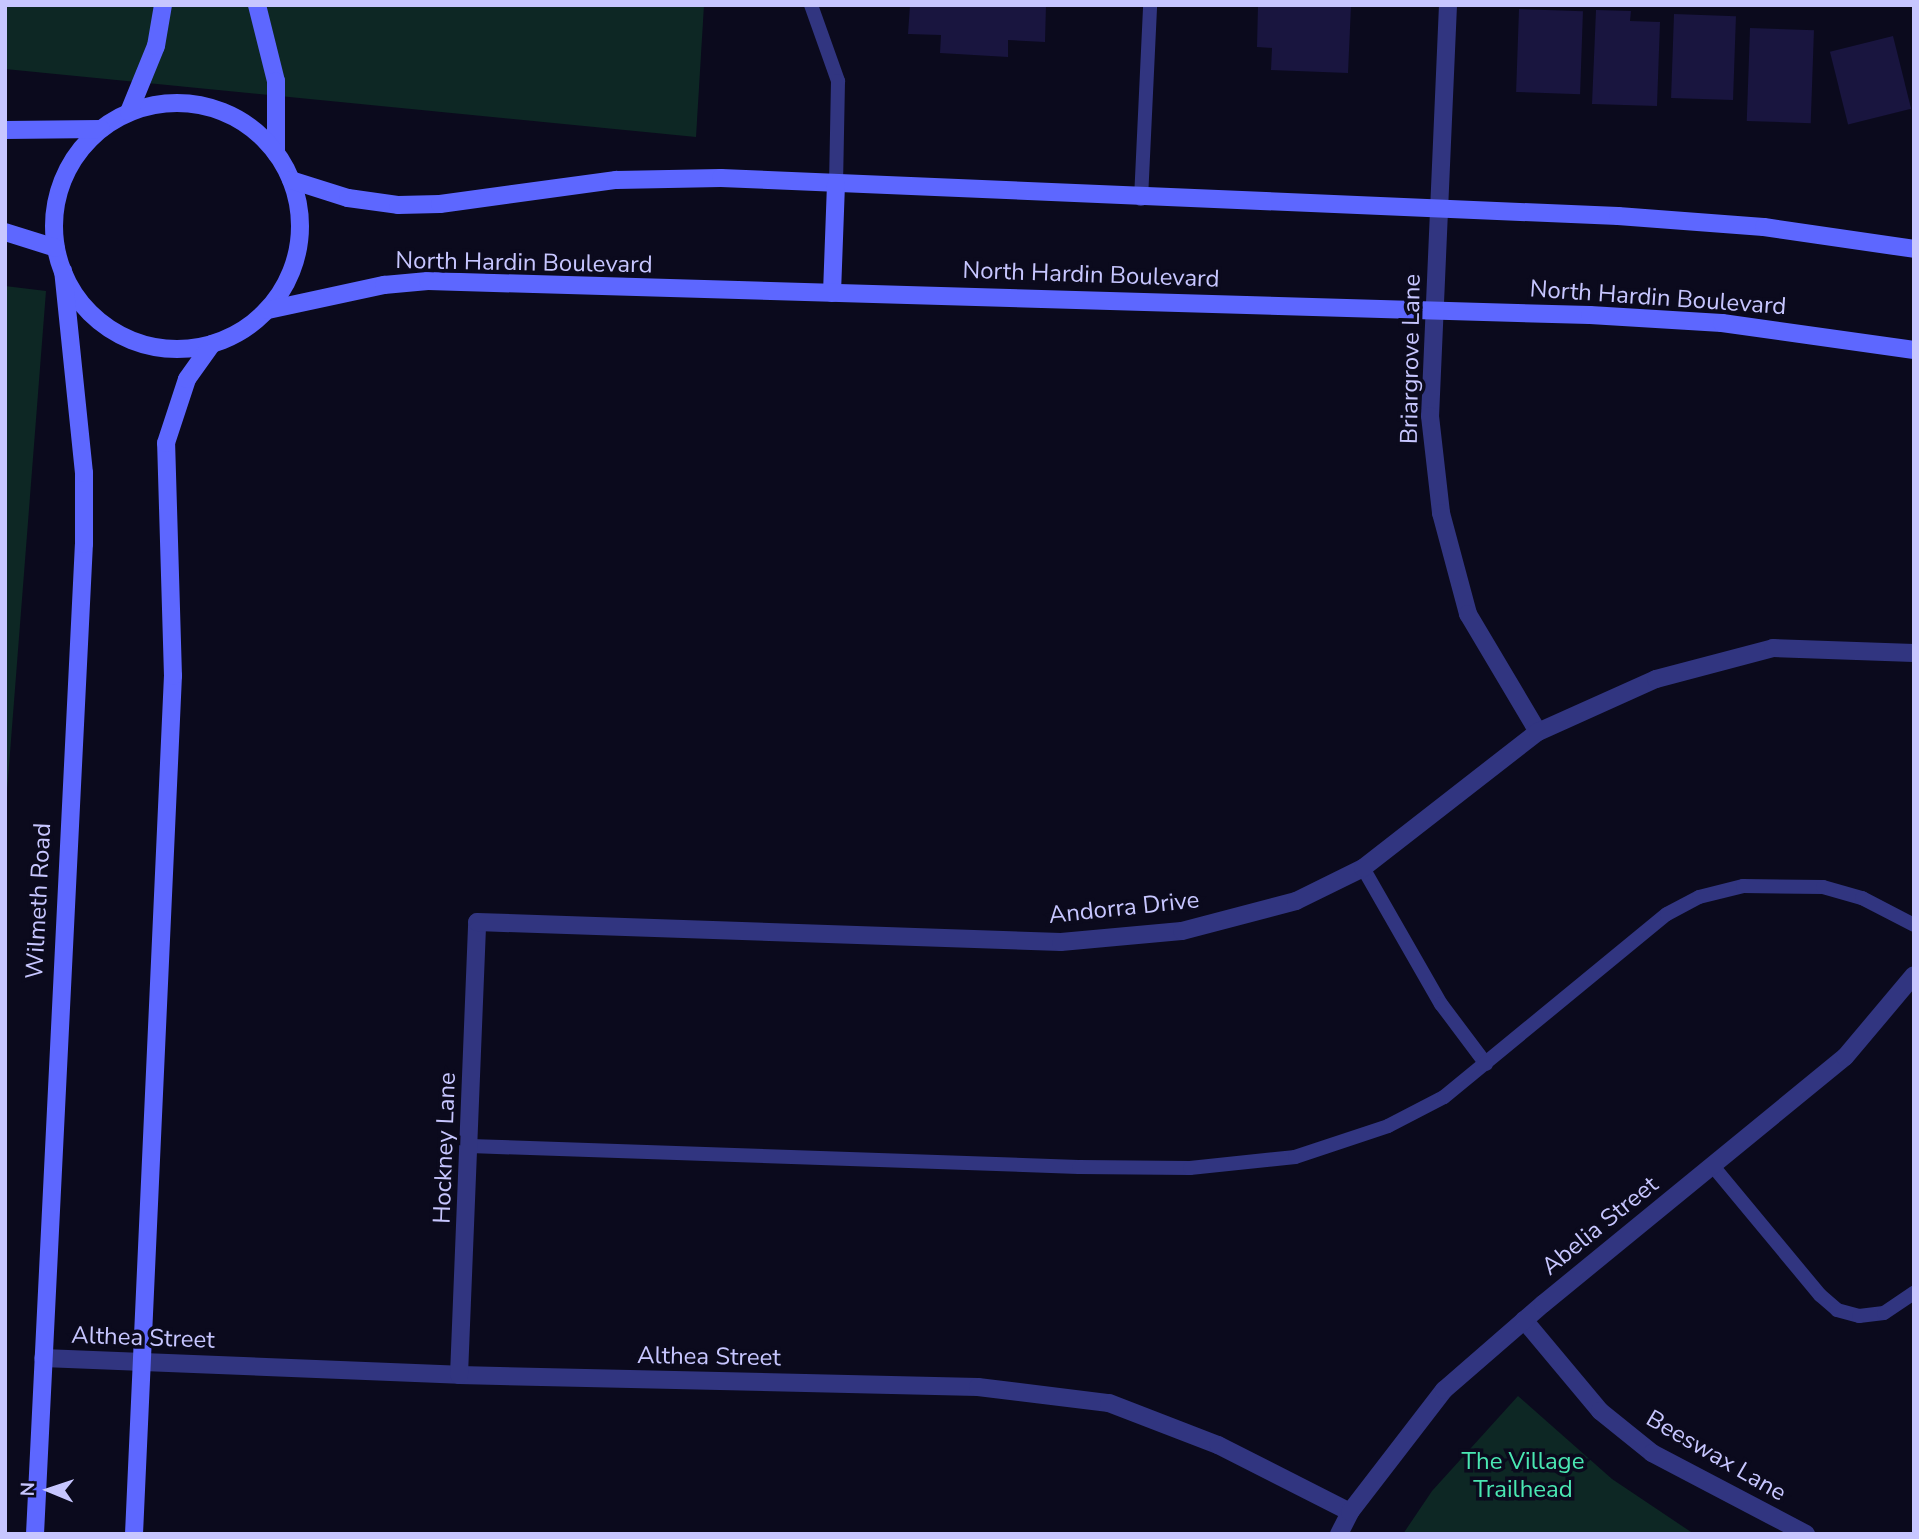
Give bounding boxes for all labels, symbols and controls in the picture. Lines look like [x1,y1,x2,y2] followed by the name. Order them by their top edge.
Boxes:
[395,246,653,280] street label: North Hardin Boulevard
[962,256,1220,294] street label: North Hardin Boulevard
[1395,274,1427,444] street label: Briargrove Lane
[1529,275,1787,321] street label: North Hardin Boulevard
[21,822,57,980] street label: Wilmeth Road
[1047,886,1201,930] street label: Andorra Drive
[428,1072,462,1224] street label: Hockney Lane
[1536,1170,1664,1282] street label: Abelia Street
[71,1321,215,1355] street label: Althea Street
[637,1341,781,1373] street label: Althea Street
[1641,1404,1791,1508] street label: Beeswax Lane
[1462,1448,1584,1504] park label: The Village Trailhead
[14,1455,84,1525] north arrow
[15,1482,41,1497] text: N

